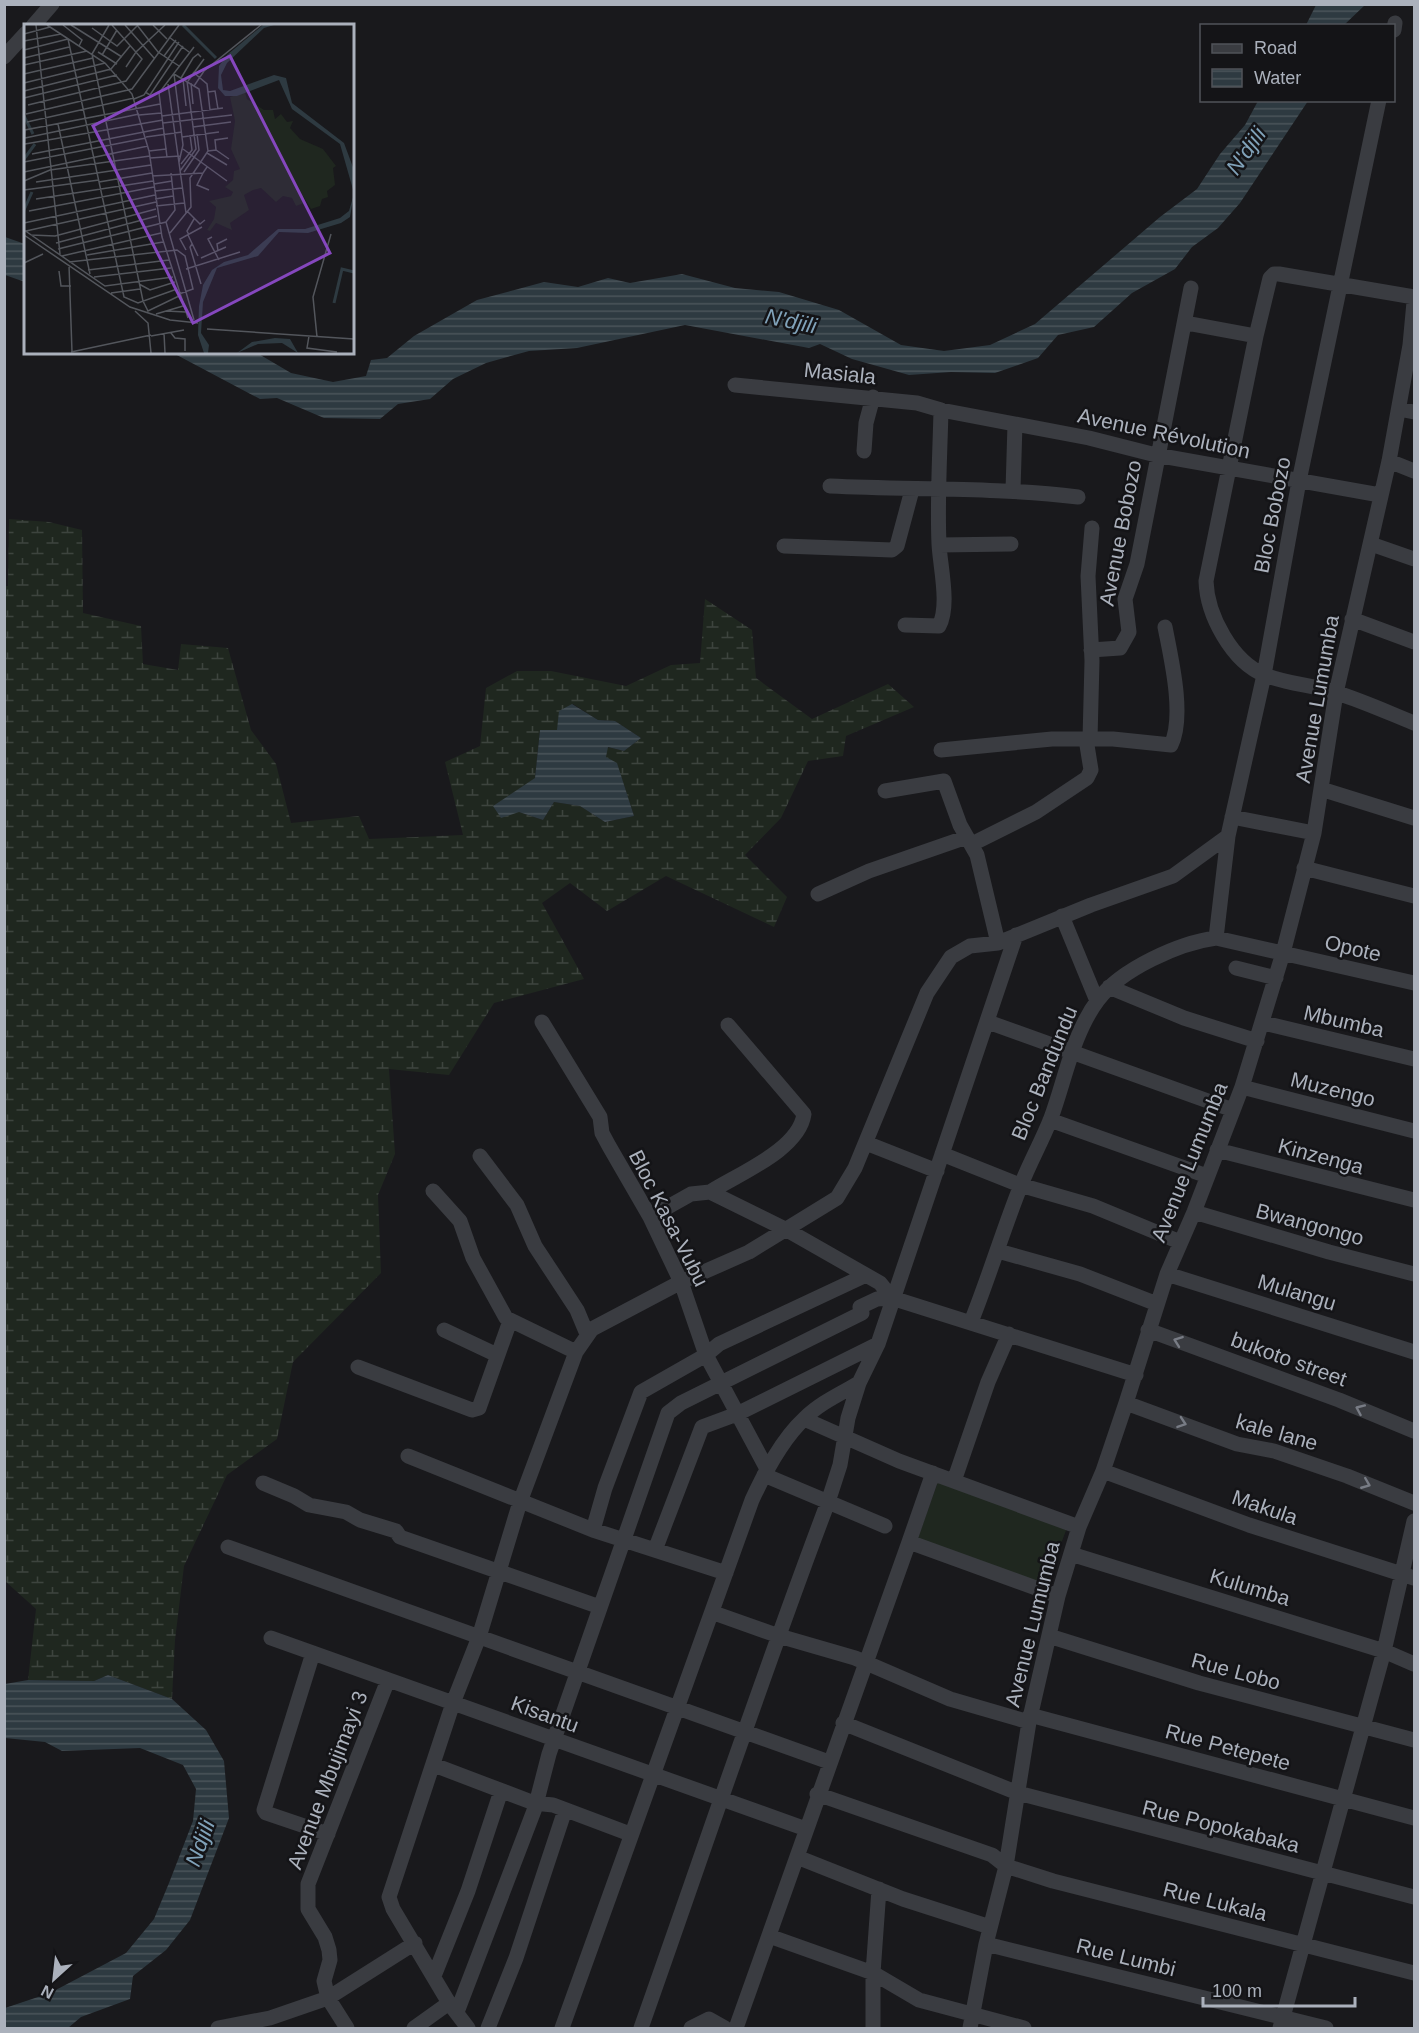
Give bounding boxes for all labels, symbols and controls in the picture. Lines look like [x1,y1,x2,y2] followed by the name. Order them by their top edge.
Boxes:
[24,24,354,354] inset map
[1200,24,1395,102] legend
[1254,38,1297,58] text: Road
[1254,68,1301,88] text: Water
[1221,122,1272,179] water label: N'djili
[763,303,820,339] water label: N'djili
[803,358,877,388] street label: Masiala
[1076,403,1252,463] street label: Avenue Révolution
[1249,455,1295,575] street label: Bloc Bobozo
[1095,458,1145,608] street label: Avenue Bobozo
[1291,613,1343,785] street label: Avenue Lumumba
[1323,930,1383,966] street label: Opote
[1302,1001,1387,1041] street label: Mbumba
[1007,1003,1081,1143] street label: Bloc Bandundu
[1288,1067,1378,1111] street label: Muzengo
[1146,1079,1232,1245] street label: Avenue Lumumba
[1276,1134,1367,1179] street label: Kinzenga
[625,1146,713,1290] street label: Bloc Kasa-Vubu
[1253,1199,1367,1249] street label: Bwangongo
[1255,1269,1339,1315] street label: Mulangu
[1228,1327,1350,1391] street label: bukoto street
[1173,1335,1183,1348] one-way arrow
[1356,1404,1367,1416] one-way arrow
[1233,1409,1321,1455] street label: kale lane
[1176,1415,1186,1428] one-way arrow
[1360,1477,1371,1489] one-way arrow
[1229,1485,1301,1529] street label: Makula
[1000,1538,1064,1709] street label: Avenue Lumumba
[1207,1564,1293,1610] street label: Kulumba
[1189,1648,1283,1694] street label: Rue Lobo
[282,1688,372,1872] street label: Avenue Mbujimayi 3
[508,1691,582,1737] street label: Kisantu
[1163,1719,1293,1775] street label: Rue Petepete
[1140,1795,1302,1857] street label: Rue Popokabaka
[180,1815,220,1870] water label: Ndjili
[1161,1877,1270,1925] street label: Rue Lukala
[1074,1934,1178,1980] street label: Rue Lumbi
[24,1949,84,2009] north arrow
[1203,1970,1354,2008] scale bar
[1212,1981,1262,2001] text: 100 m
[38,1982,56,2002] text: N

